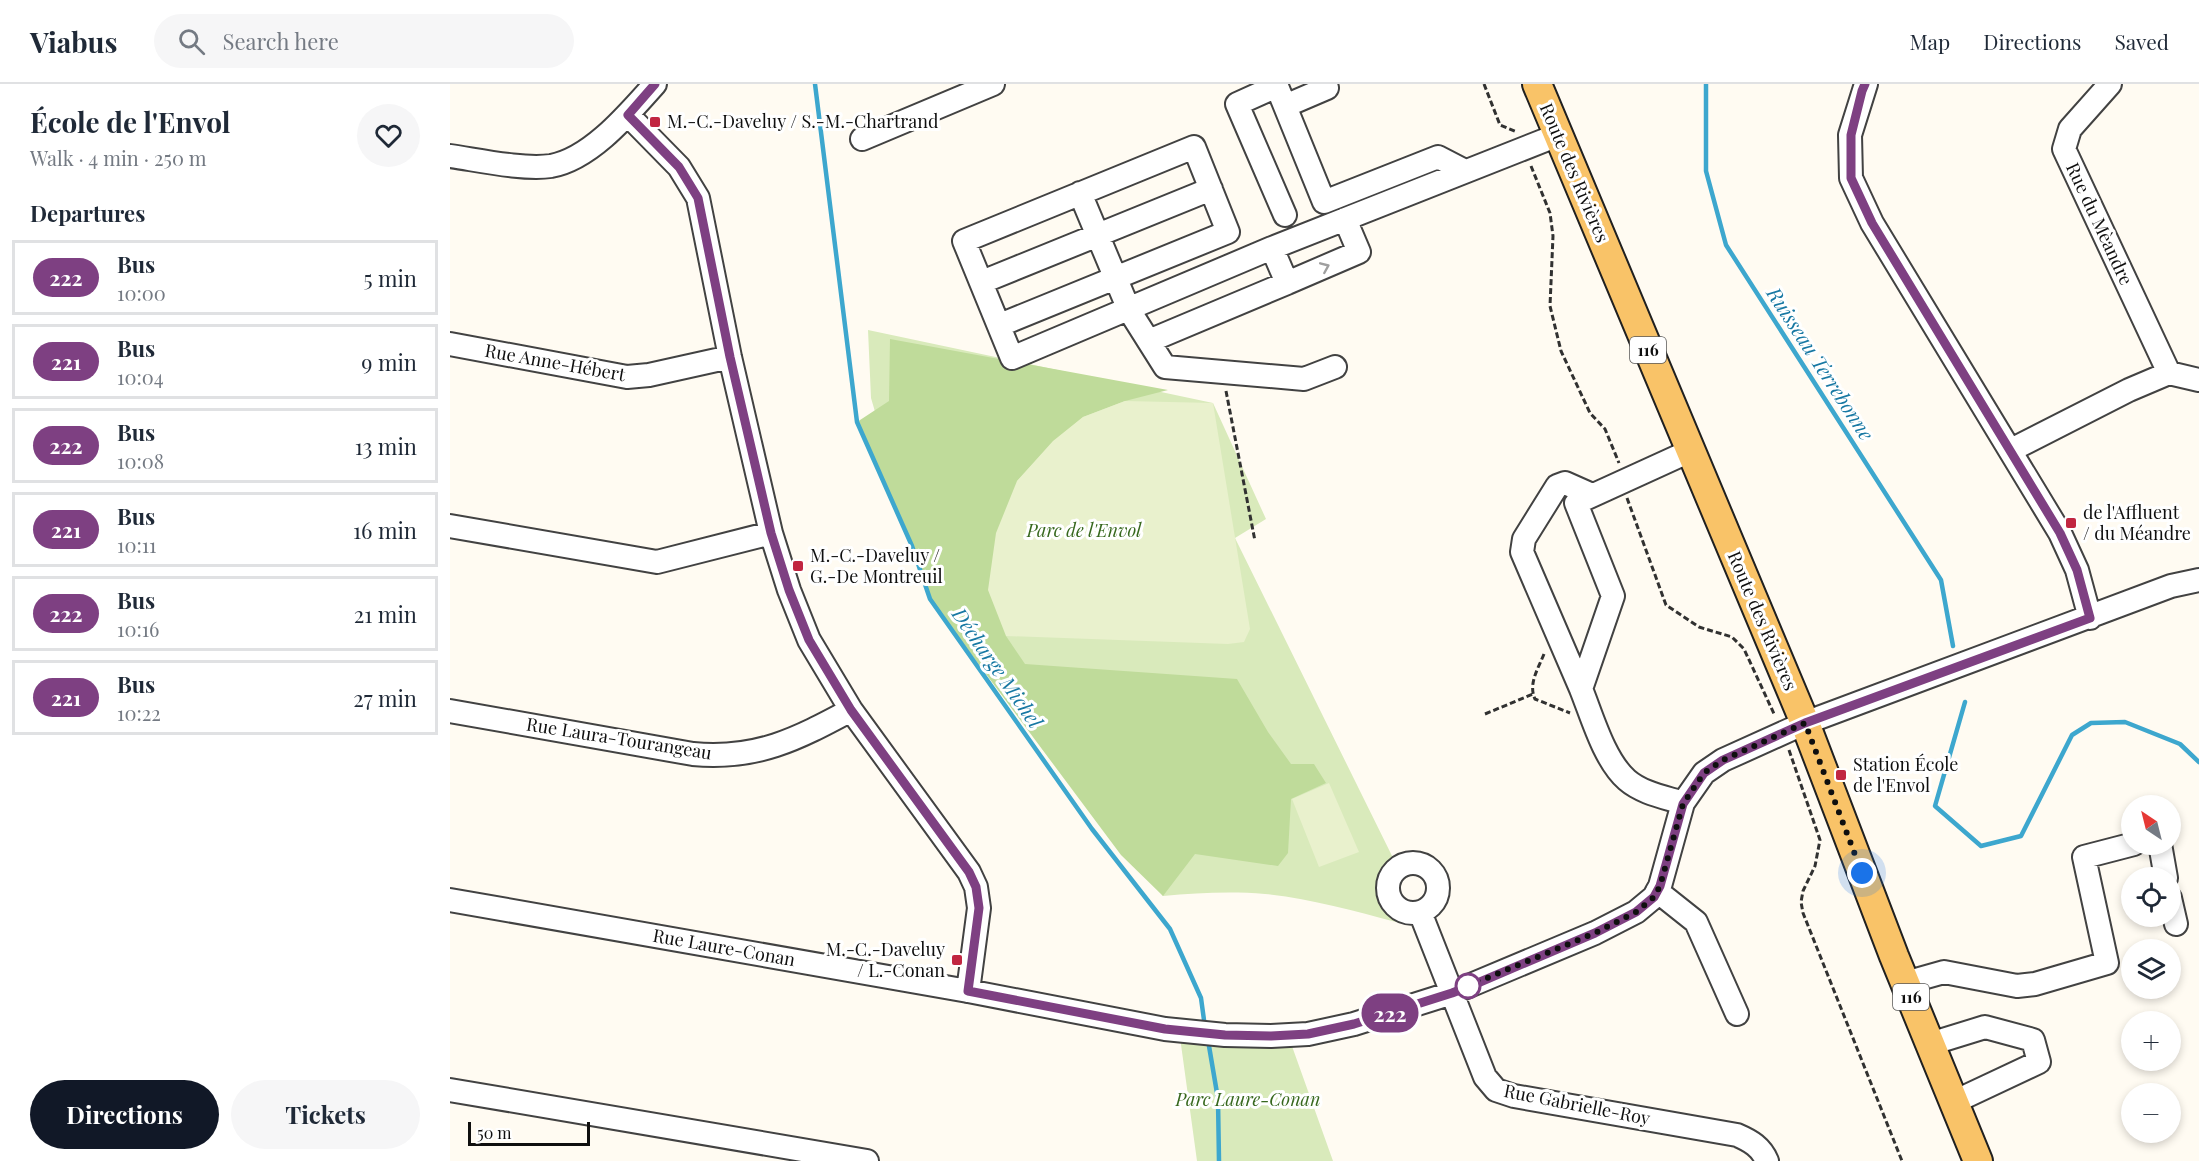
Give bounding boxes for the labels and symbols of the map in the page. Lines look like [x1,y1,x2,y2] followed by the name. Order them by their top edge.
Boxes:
[1535,99,1615,246] street label: Route des Rivières
[667,109,939,133] place label: M.-C.-Daveluy / S.-M.-Chartrand
[648,115,662,129] marker: M.-C.-Daveluy / S.-M.-Chartrand
[2061,158,2139,289] street label: Rue du Mèandre
[1319,262,1330,274] one-way arrow
[1761,281,1881,445] water label: Ruisseau Terrebonne
[1630,337,1666,363] road number: 116
[483,338,628,386] street label: Rue Anne-Hébert
[2083,500,2191,545] place label: de l'Affluent / du Méandre
[2064,516,2078,530] marker: de l'Affluent / du Méandre
[1026,518,1142,542] park label: Parc de l'Envol
[810,543,943,588] place label: M.-C.-Daveluy / G.-De Montreuil
[1723,547,1803,694] street label: Route des Rivières
[791,559,805,573] marker: M.-C.-Daveluy / G.-De Montreuil
[946,601,1050,734] water label: Décharge Michel
[525,711,714,765] street label: Rue Laura-Tourangeau
[1853,752,1958,797] place label: Station École de l'Envol
[1834,768,1848,782] marker: Station École de l'Envol
[2121,795,2181,855] north arrow
[1847,858,1877,888] your location
[651,923,797,971] street label: Rue Laure-Conan
[826,937,945,982] place label: M.-C.-Daveluy / L.-Conan
[950,953,964,967] marker: M.-C.-Daveluy / L.-Conan
[1455,973,1481,999] unlabelled marker
[1893,984,1929,1010] road number: 116
[1356,994,1424,1032] line badge: 222
[1502,1078,1652,1130] street label: Rue Gabrielle-Roy
[1175,1087,1320,1111] park label: Parc Laure-Conan
[468,1119,590,1146] scale bar

